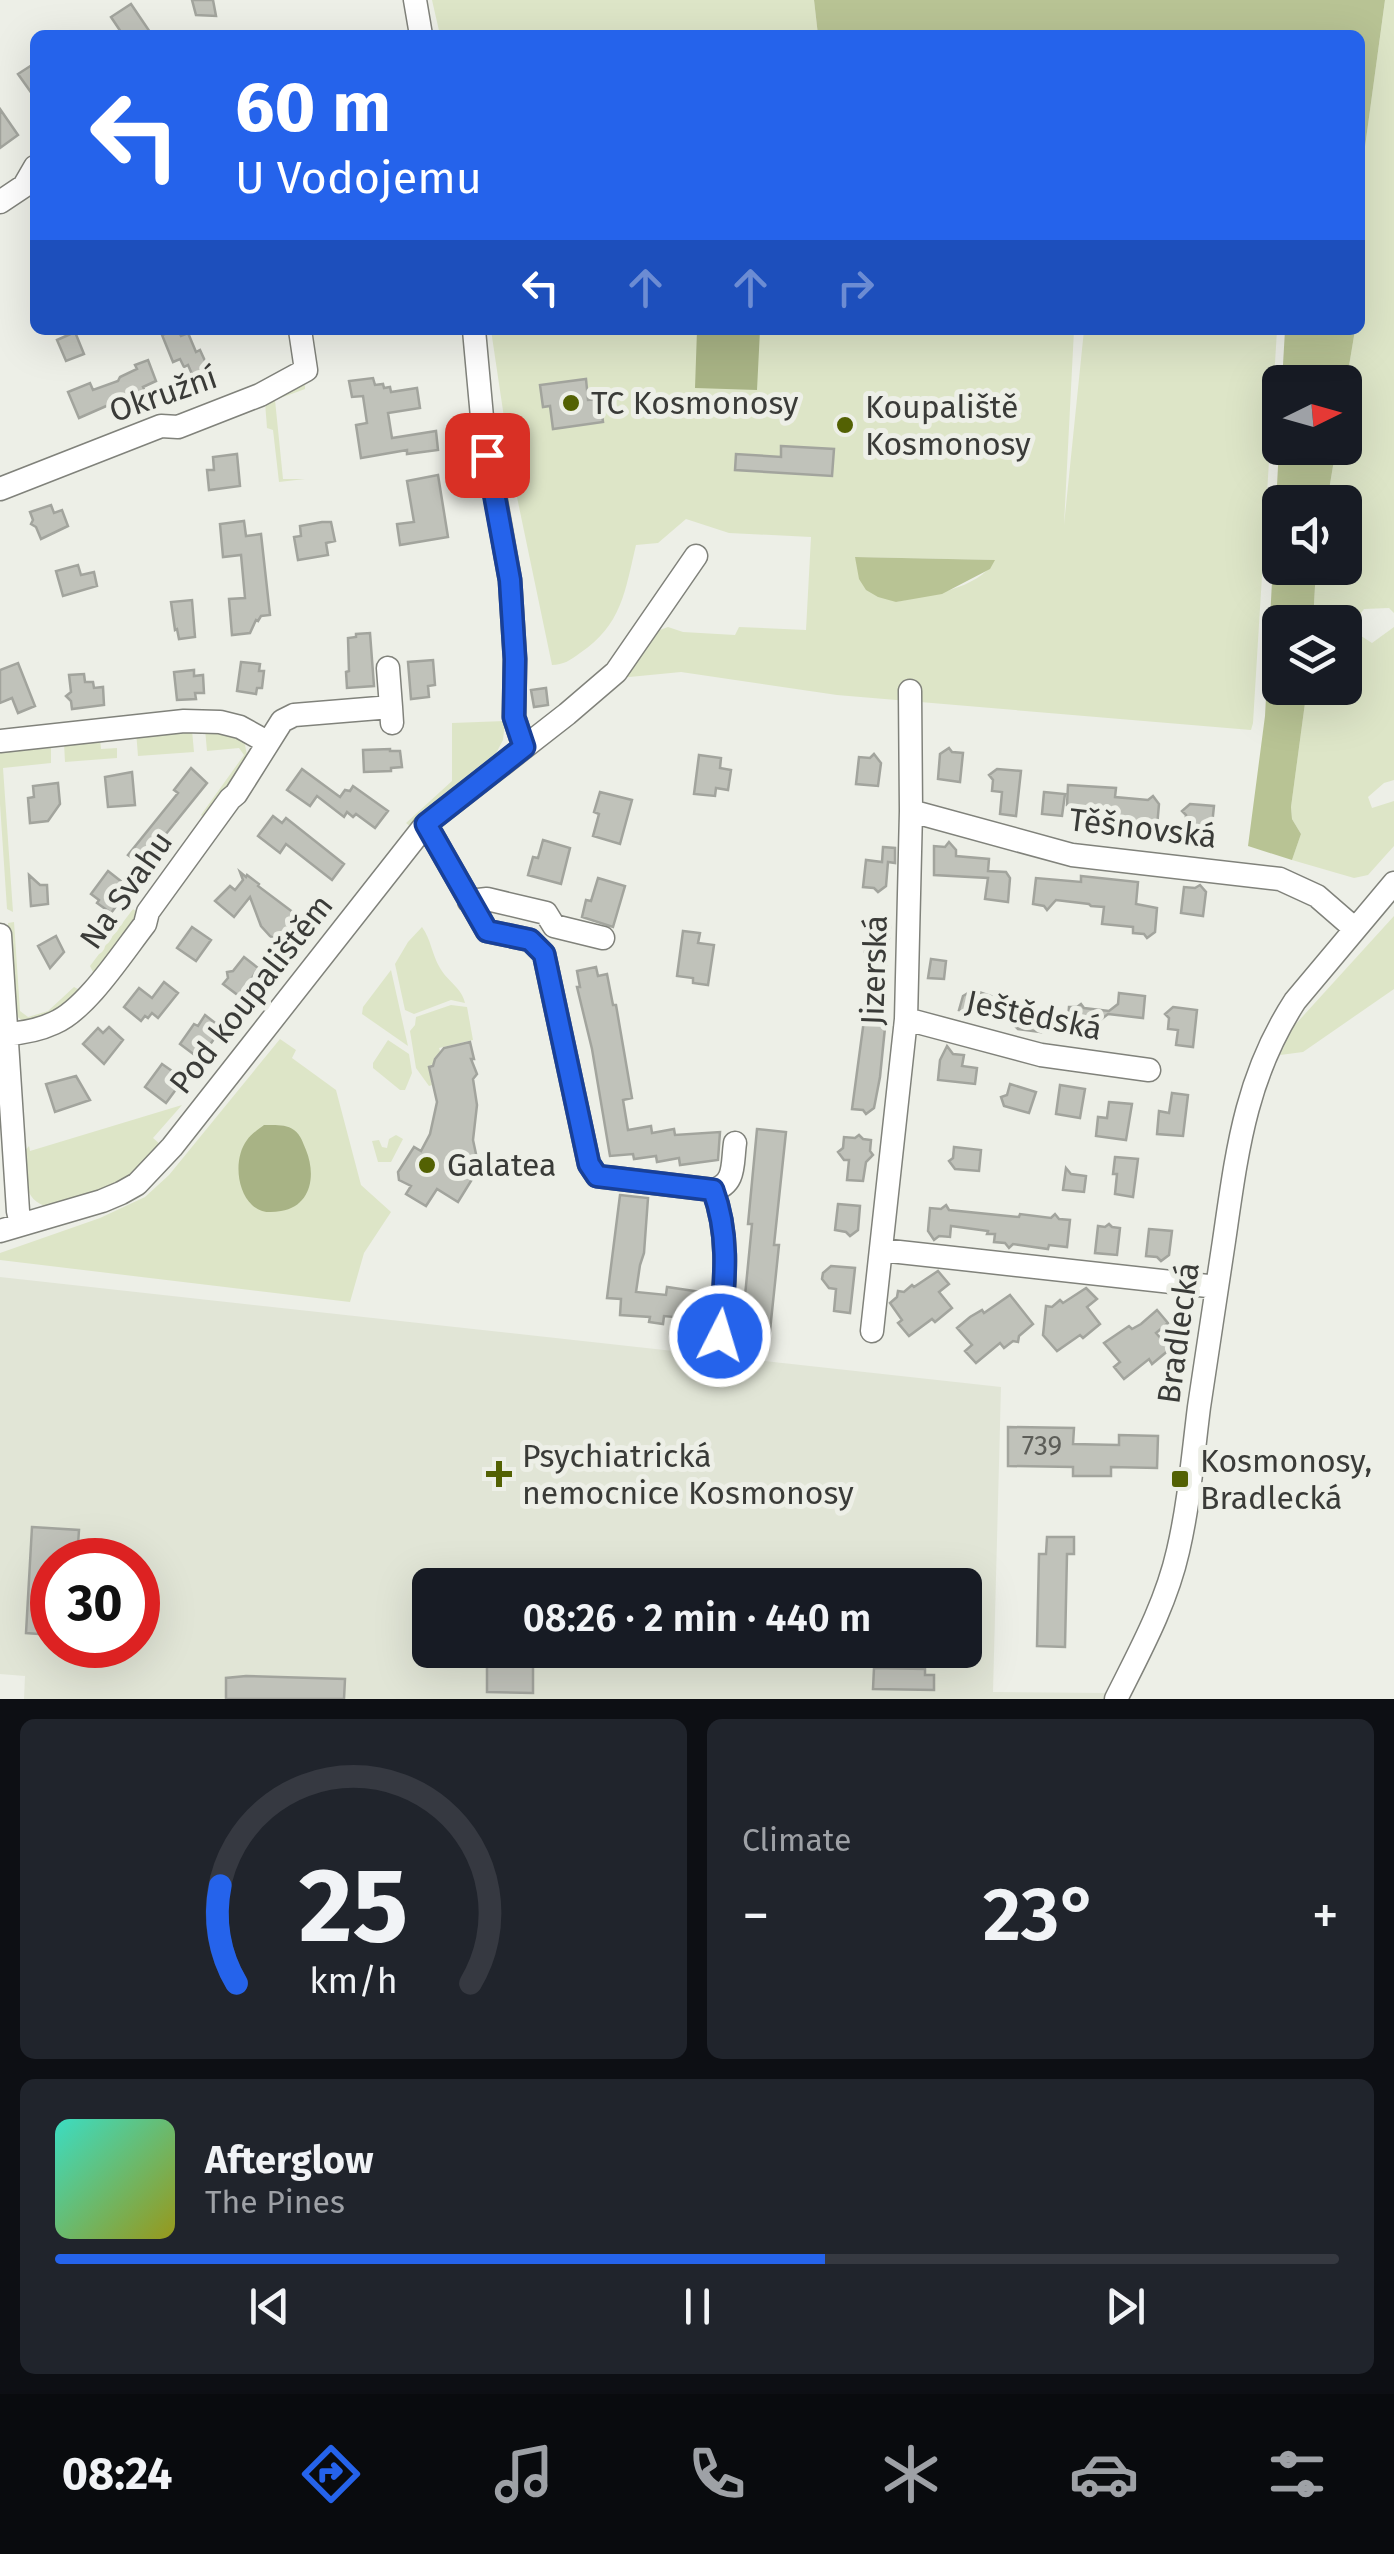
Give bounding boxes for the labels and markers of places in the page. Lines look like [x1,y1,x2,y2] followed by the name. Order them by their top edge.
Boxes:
[591,384,799,422] place label: TC Kosmonosy
[865,388,1031,463] place label: Koupaliště Kosmonosy
[560,392,582,414] marker: TC Kosmonosy
[445,413,530,498] pin
[834,414,856,436] marker: Koupaliště Kosmonosy
[447,1146,557,1184] place label: Galatea
[416,1154,438,1176] marker: Galatea
[522,1437,854,1512] place label: Psychiatrická nemocnice Kosmonosy
[1200,1442,1372,1517] place label: Kosmonosy, Bradlecká
[486,1461,512,1487] marker: Psychiatrická nemocnice Kosmonosy
[1169,1468,1191,1490] marker: Kosmonosy, Bradlecká

